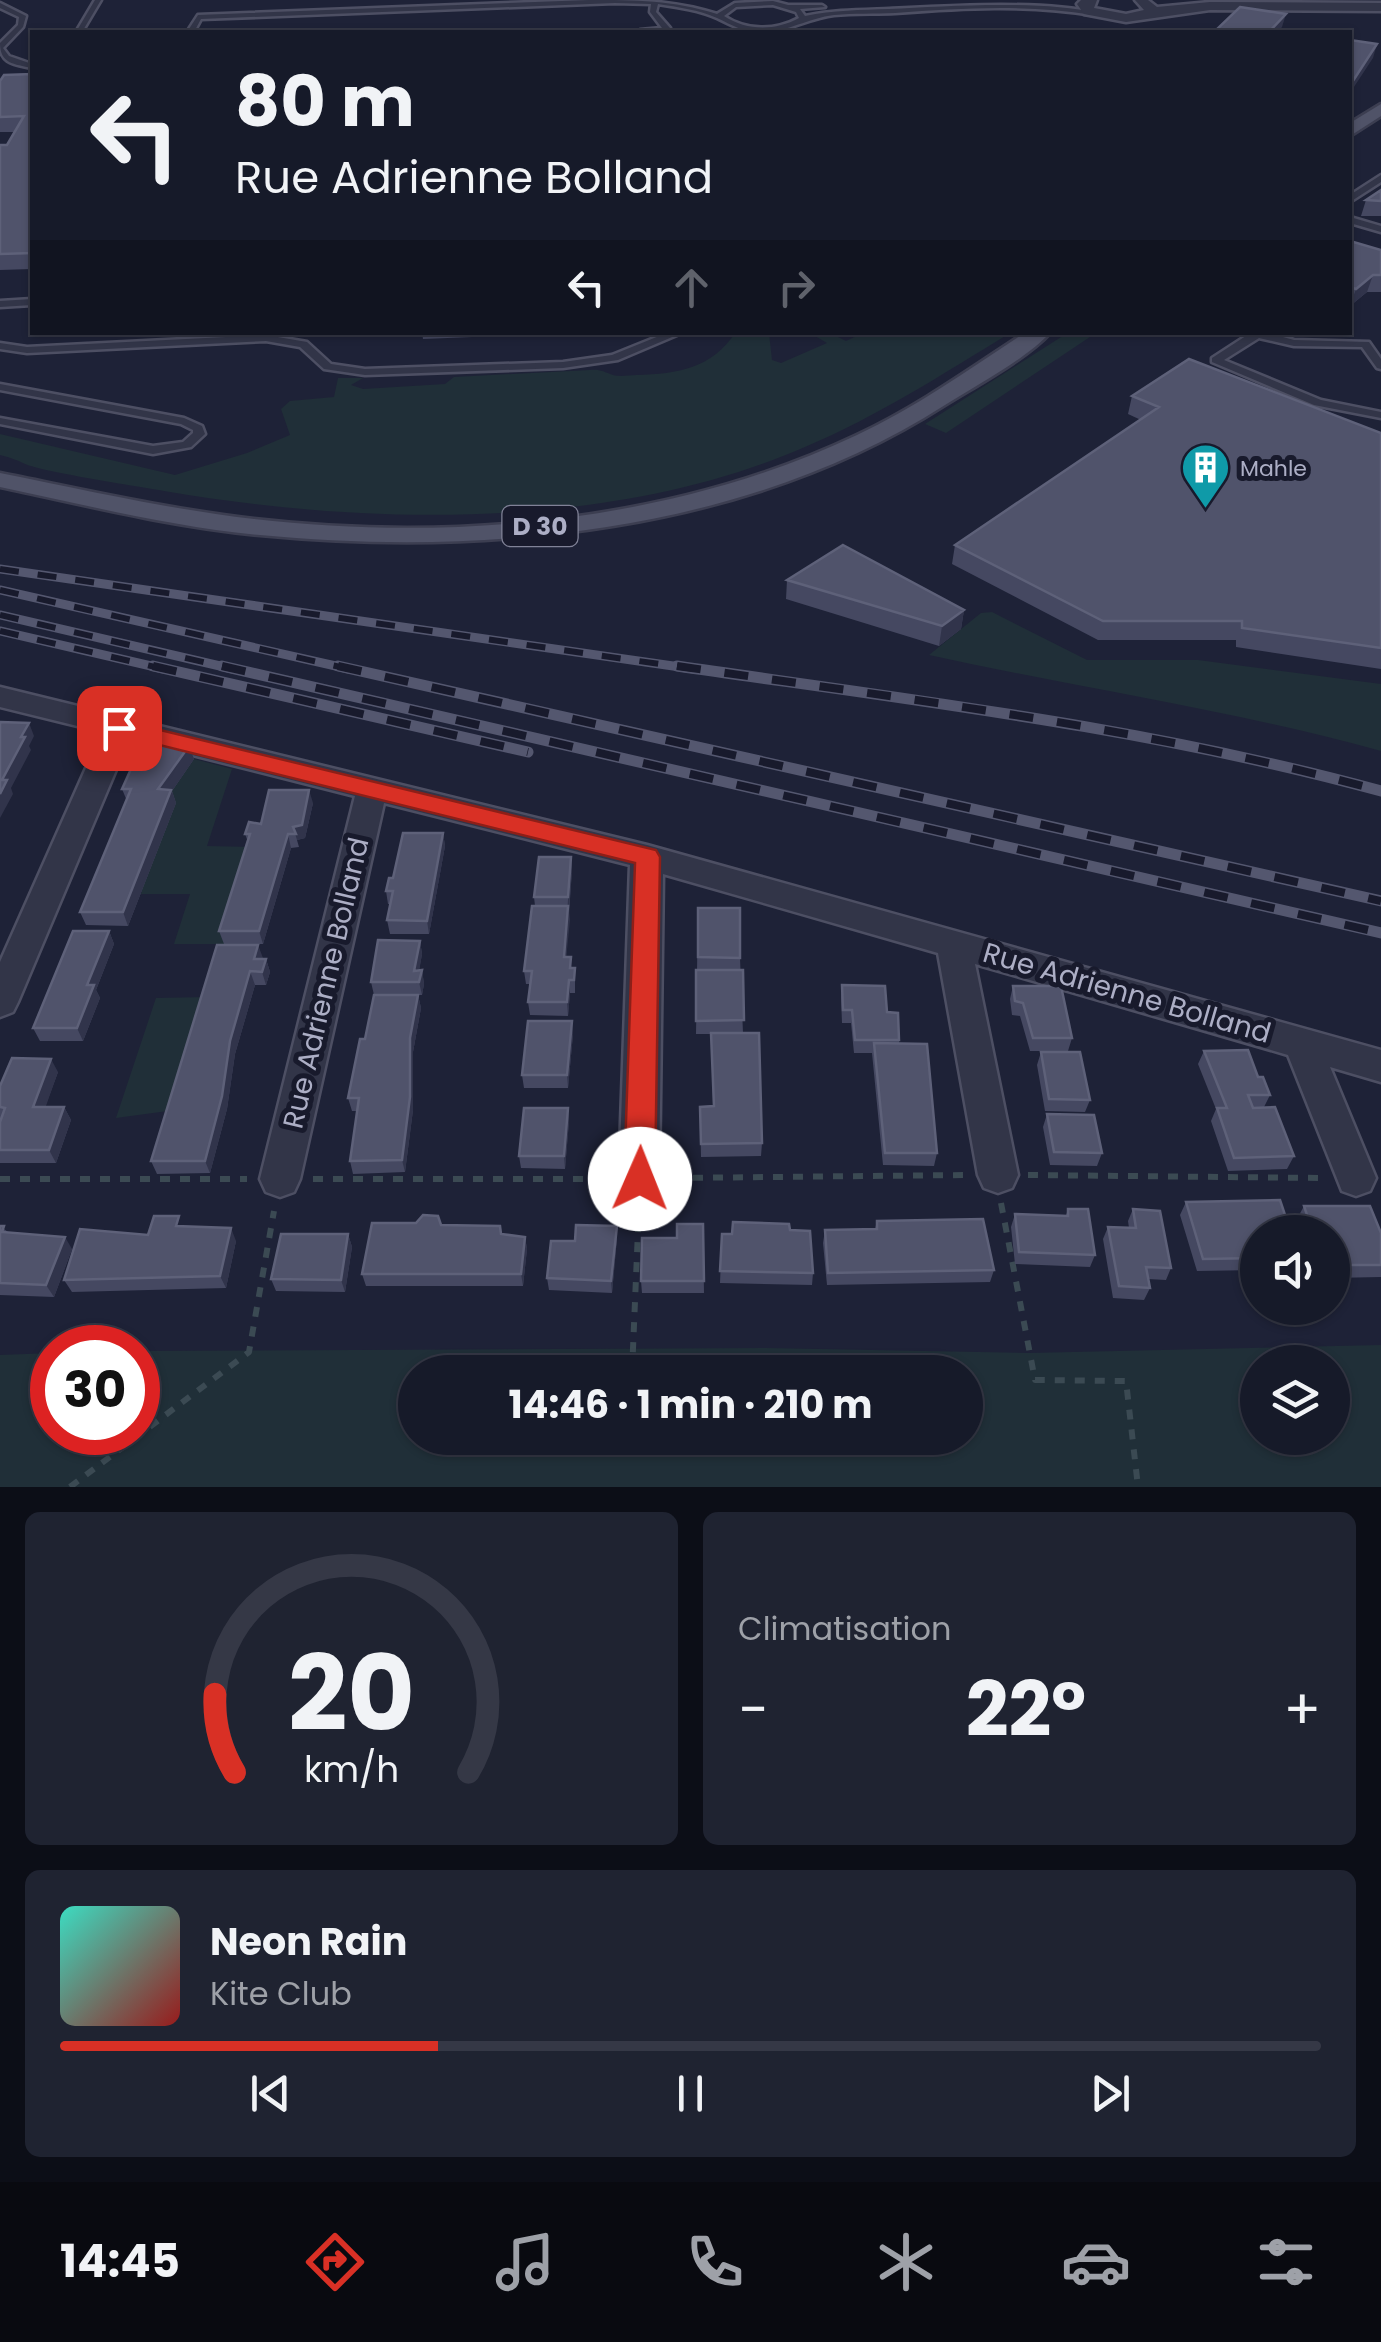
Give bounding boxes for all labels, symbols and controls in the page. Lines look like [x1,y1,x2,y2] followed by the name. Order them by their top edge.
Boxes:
[235,52,415,151] text: 80 m
[70,70,200,200] icon: left
[235,146,713,209] text: Rue Adrienne Bolland
[559,260,614,315] icon: left
[664,260,719,315] icon: ahead
[769,260,824,315] icon: right
[1179,442,1231,510] building icon: Mahle
[1240,453,1307,484] place label: Mahle
[502,506,578,546] road number: D 30
[77,686,162,771] pin
[92,701,147,756] icon: arrive
[274,834,378,1132] street label: Rue Adrienne Bolland
[979,933,1275,1053] street label: Rue Adrienne Bolland
[588,1127,692,1231] position arrow
[1240,1215,1350,1455] map controls
[1240,1215,1350,1325] button: sound
[30,1325,160,1455] speed limit sign: 30
[1240,1345,1350,1455] button: layers
[508,1378,873,1431] text: 14:46 · 1 min · 210 m
[738,1606,951,1651] text: Climatisation
[288,1621,415,1766] text: 20
[966,1657,1086,1762] text: 22°
[738,1671,768,1748] text: −
[1283,1671,1321,1748] text: +
[304,1744,399,1795] text: km/h
[210,1915,407,1968] text: Neon Rain
[210,1971,352,2016] text: Kite Club
[243,2066,298,2121] icon: previous
[663,2066,718,2121] icon: pause
[1083,2066,1138,2121] icon: next
[300,2227,370,2297] icon: directions
[490,2227,560,2297] icon: music
[680,2227,750,2297] icon: phone
[871,2227,941,2297] icon: climate
[1061,2227,1131,2297] icon: car
[1251,2227,1321,2297] icon: filters
[60,2230,180,2293] text: 14:45

